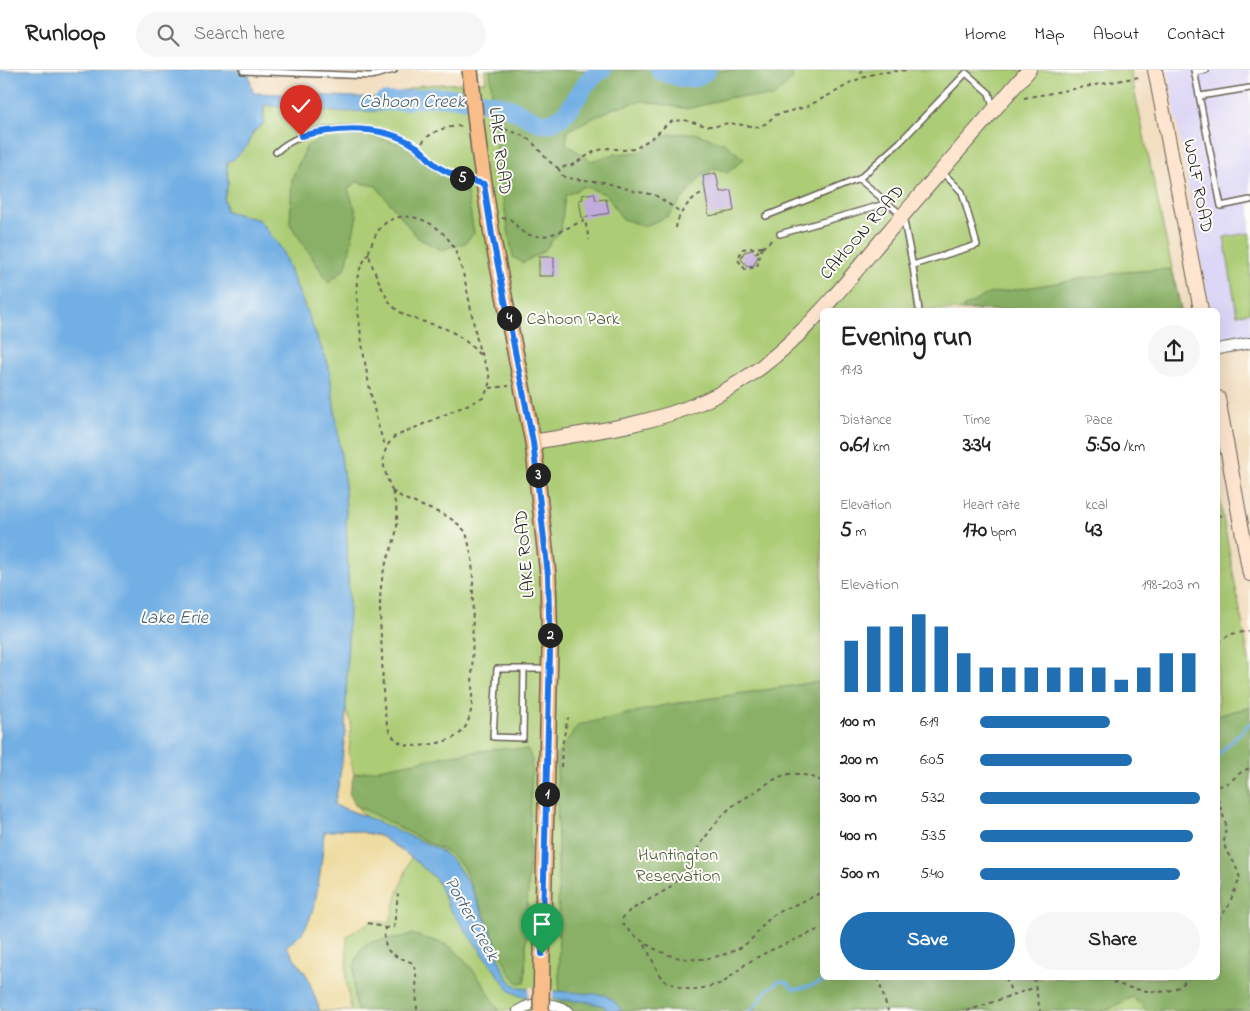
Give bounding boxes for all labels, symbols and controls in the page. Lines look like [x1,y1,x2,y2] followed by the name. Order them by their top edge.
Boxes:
[136,12,486,57] search box
[25,17,106,52] text: Runloop
[154,21,182,49] icon: search
[194,21,285,48] text: Search here
[965,22,1006,48] text: Home
[1034,22,1065,48] text: Map
[1093,22,1139,48] text: About
[1167,22,1225,48] text: Contact
[280,85,322,136] pin
[359,89,465,116] water label: Cahoon Creek
[287,92,315,120] icon: check
[481,106,517,196] street label: LAKE ROAD
[1175,137,1219,235] street label: WOLF ROAD
[450,166,474,190] pin: 5
[458,168,467,189] text: 5
[814,180,912,286] street label: CAHOON ROAD
[496,306,522,330] pin: 4
[527,307,619,333] park label: Cahoon Park
[507,308,512,329] text: 4
[840,318,972,359] text: Evening run
[1148,325,1200,377] button: share
[840,358,863,382] text: 19:13
[840,410,892,431] text: Distance
[963,410,990,431] text: Time
[1085,410,1113,431] text: Pace
[840,431,869,461] text: 0.61
[963,431,990,461] text: 3:34
[1085,431,1120,461] text: 5:50
[869,437,890,458] text: km
[1120,437,1145,458] text: /km
[526,462,550,488] pin: 3
[536,465,541,486] text: 3
[840,495,891,516] text: Elevation
[963,495,1020,516] text: Heart rate
[1085,495,1108,516] text: kcal
[509,509,543,599] street label: LAKE ROAD
[840,516,852,546] text: 5
[963,516,987,546] text: 170
[1085,516,1103,546] text: 43
[852,522,866,543] text: m
[987,522,1016,543] text: bpm
[840,573,899,597] text: Elevation
[1142,573,1200,597] text: 198–203 m
[140,605,210,632] water label: Lake Erie
[538,622,562,648] pin: 2
[547,625,554,646] text: 2
[840,710,875,734] text: 100 m
[920,710,938,734] text: 6:19
[840,748,878,772] text: 200 m
[920,748,944,772] text: 6:05
[534,782,560,806] pin: 1
[545,784,550,805] text: 1
[840,786,877,810] text: 300 m
[920,786,945,810] text: 5:32
[840,824,877,848] text: 400 m
[920,824,946,848] text: 5:35
[635,843,721,890] park label: Huntington Reservation
[840,862,879,886] text: 500 m
[920,862,944,886] text: 5:40
[437,872,506,967] water label: Porter Creek
[521,903,563,954] pin
[528,910,556,938] icon: arrive
[840,912,1015,970] button: Save
[1025,912,1200,970] button: Share

